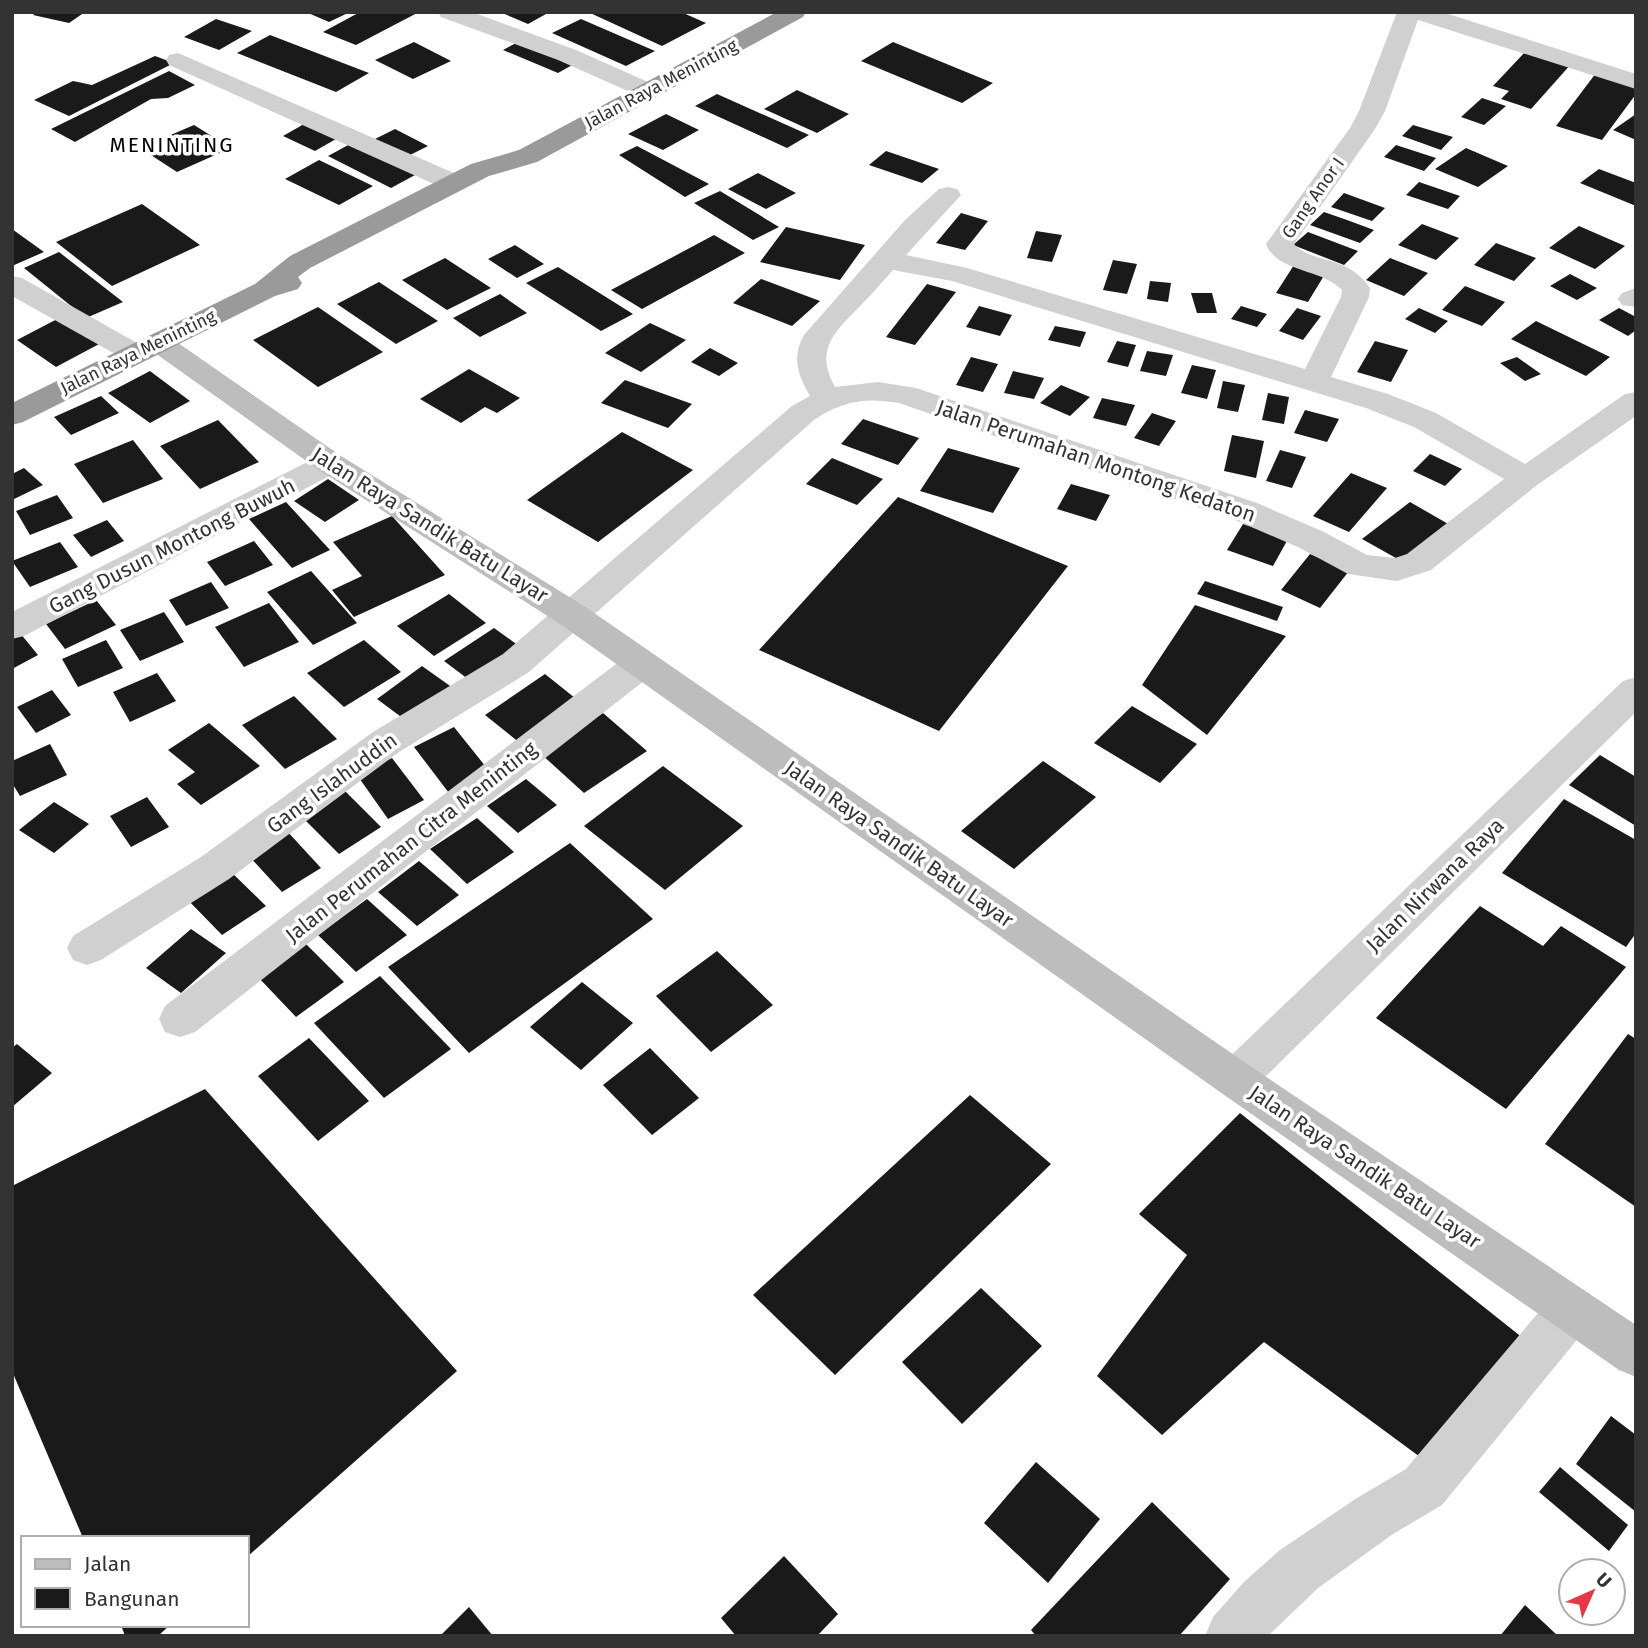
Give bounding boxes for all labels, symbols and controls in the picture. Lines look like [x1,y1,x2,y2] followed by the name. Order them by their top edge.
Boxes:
[581,34,742,134] street label: Jalan Raya Meninting
[109,132,235,158] district label: MENINTING
[1277,153,1349,243] street label: Gang Anor I
[57,305,220,399] street label: Jalan Raya Meninting
[933,394,1259,528] street label: Jalan Perumahan Montong Kedaton
[307,441,553,609] street label: Jalan Raya Sandik Batu Layar
[45,472,299,620] street label: Gang Dusun Montong Buwuh
[262,727,402,839] street label: Gang Islahuddin
[280,736,542,948] street label: Jalan Perumahan Citra Meninting
[779,755,1019,933] street label: Jalan Raya Sandik Batu Layar
[1361,812,1509,958] street label: Jalan Nirwana Raya
[1244,1080,1486,1254] street label: Jalan Raya Sandik Batu Layar
[21,1536,248,1627] legend
[84,1551,131,1577] text: Jalan
[1557,1557,1627,1627] north arrow
[1591,1568,1616,1593] text: U
[84,1586,179,1612] text: Bangunan

